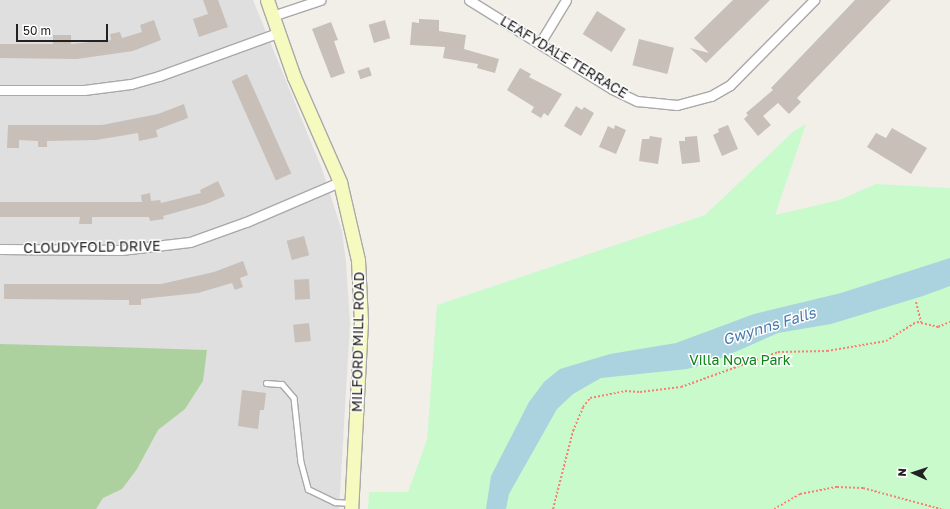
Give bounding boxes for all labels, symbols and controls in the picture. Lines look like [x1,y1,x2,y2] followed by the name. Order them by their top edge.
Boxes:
[497,12,631,102] street label: LEAFYDALE TERRACE
[18,16,110,42] scale bar
[23,23,51,38] text: 50 m
[23,237,161,257] street label: CLOUDYFOLD DRIVE
[348,272,368,412] street label: MILFORD MILL ROAD
[720,303,818,349] water label: Gwynns Falls
[689,352,791,368] park label: Villa Nova Park
[894,453,934,493] north arrow
[895,468,908,477] text: N

